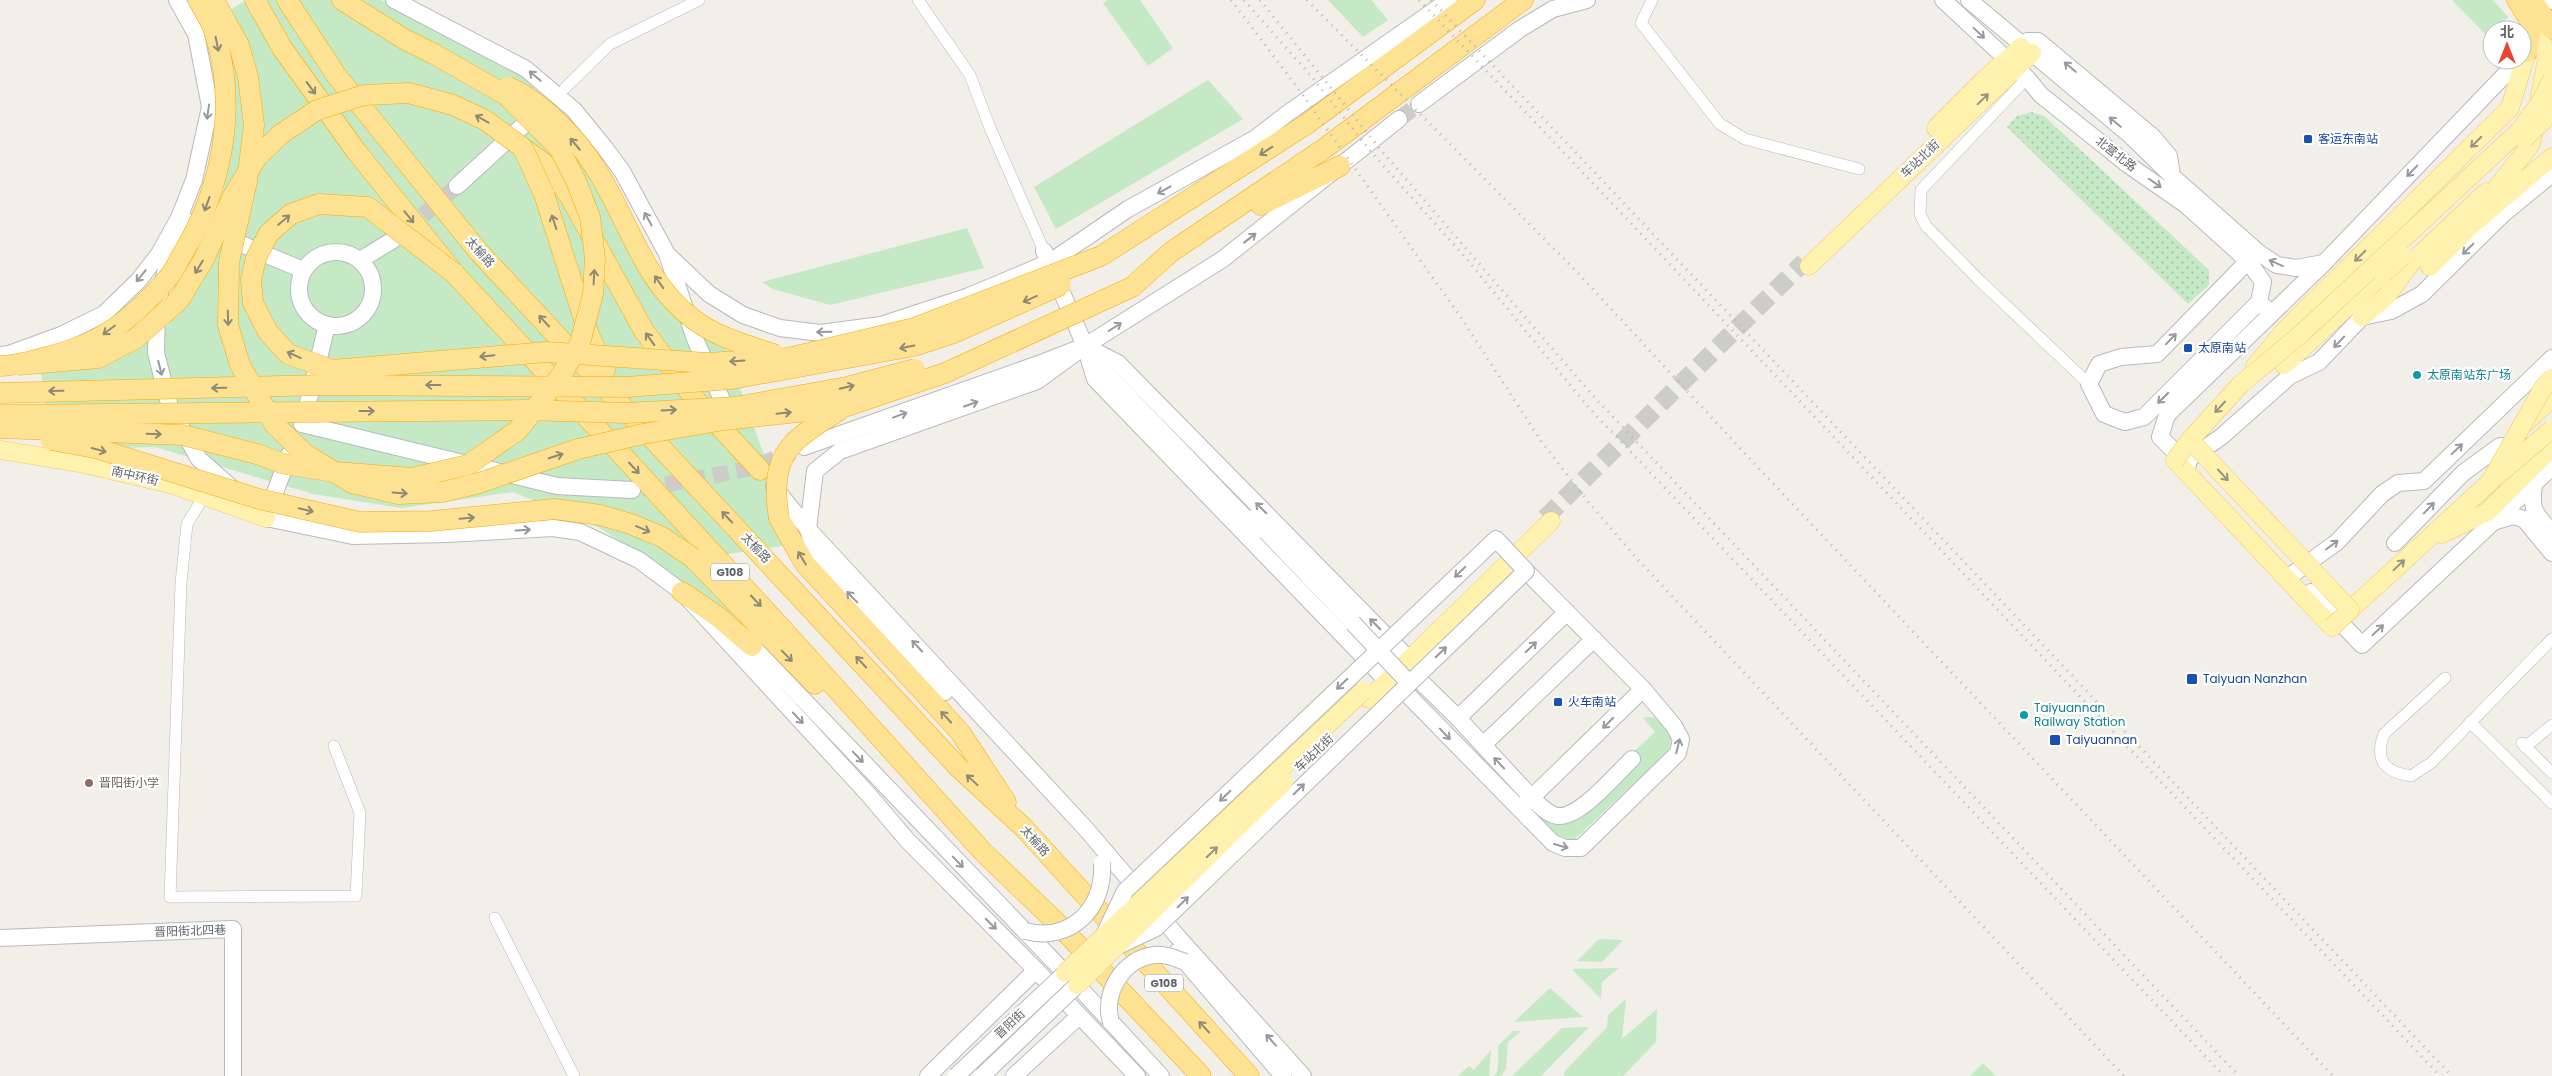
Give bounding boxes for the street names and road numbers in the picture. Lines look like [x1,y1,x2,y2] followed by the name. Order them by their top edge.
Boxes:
[2092,132,2140,175] street label: 北营北路
[1896,136,1943,181] street label: 车站北街
[462,233,499,271] street label: 太榆路
[110,462,160,489] street label: 南中环街
[738,529,775,567] street label: 太榆路
[711,564,749,580] road number: G108
[1290,730,1337,775] street label: 车站北街
[1017,822,1054,860] street label: 太榆路
[154,921,226,940] street label: 晋阳街北四巷
[1145,974,1183,991] road number: G108
[991,1005,1029,1042] street label: 晋阳街

